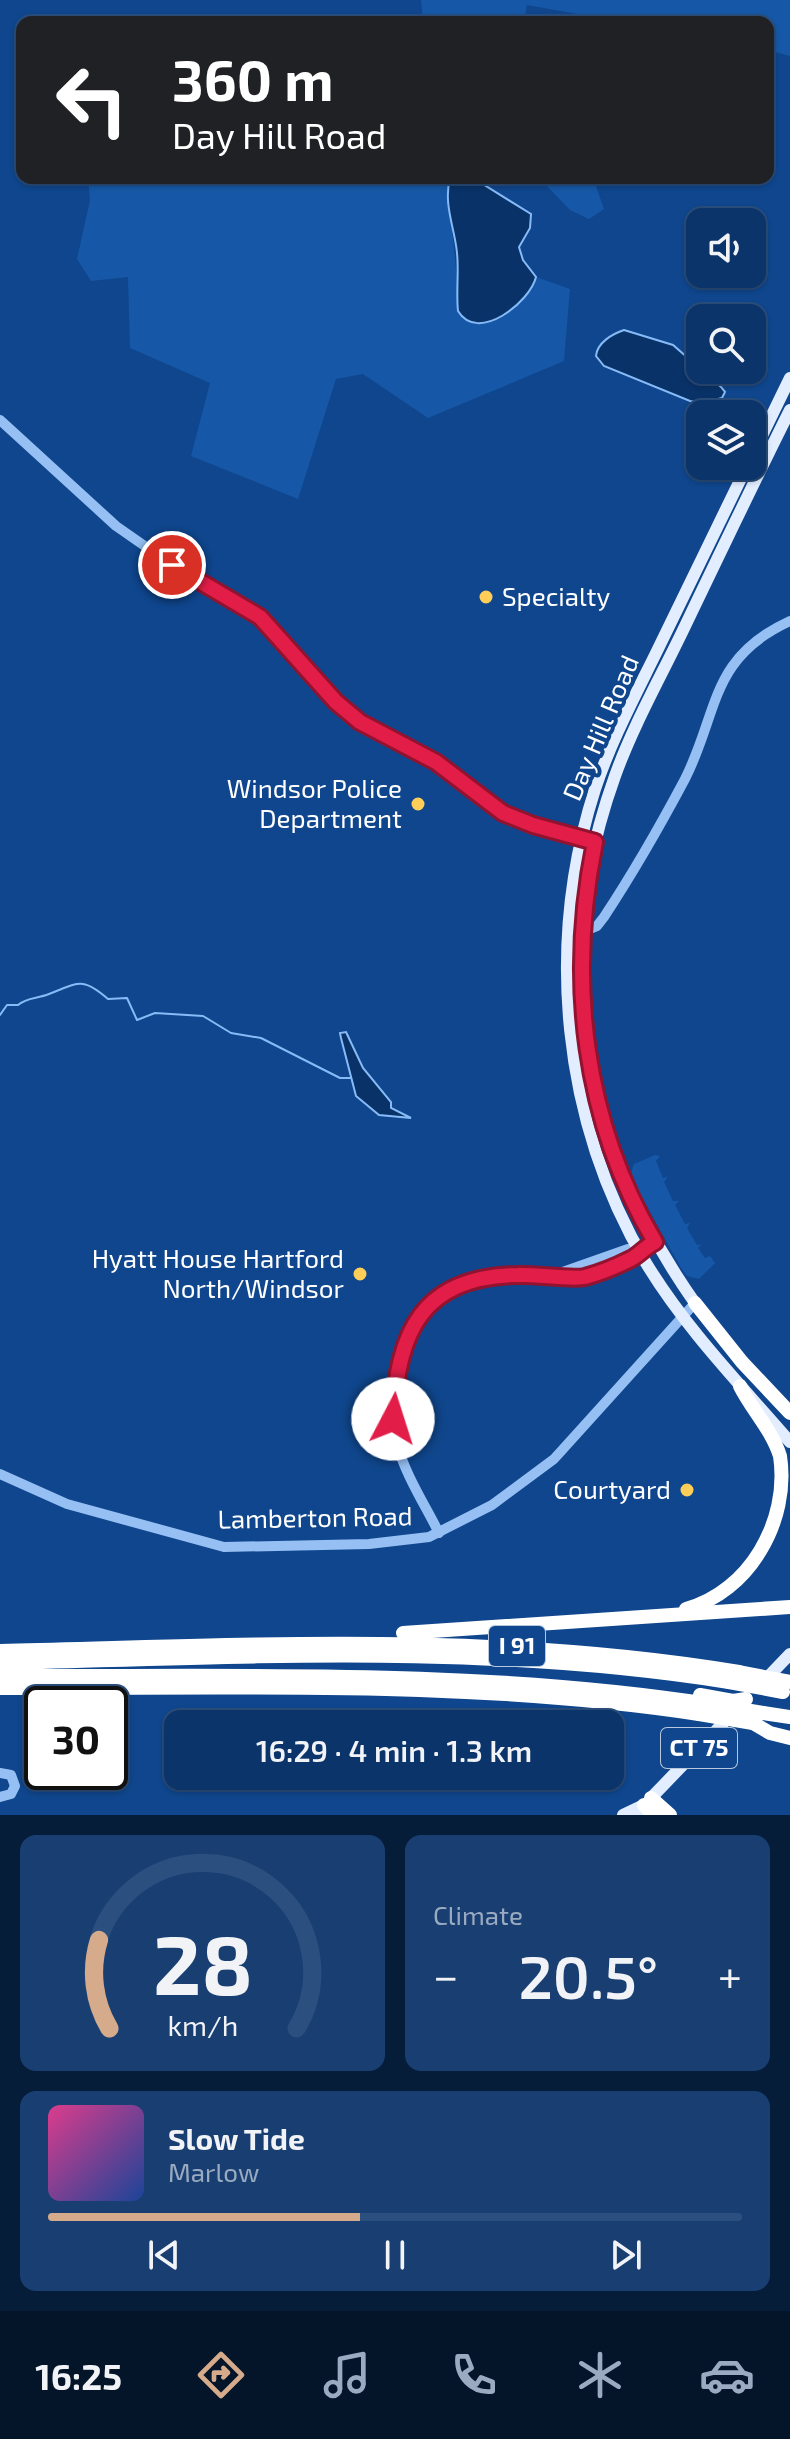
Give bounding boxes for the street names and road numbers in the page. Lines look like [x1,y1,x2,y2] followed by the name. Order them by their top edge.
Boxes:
[555,650,644,805] street label: Day Hill Road
[217,1499,413,1534] street label: Lamberton Road
[489,1626,545,1666] road number: I 91
[661,1728,737,1768] road number: CT 75

